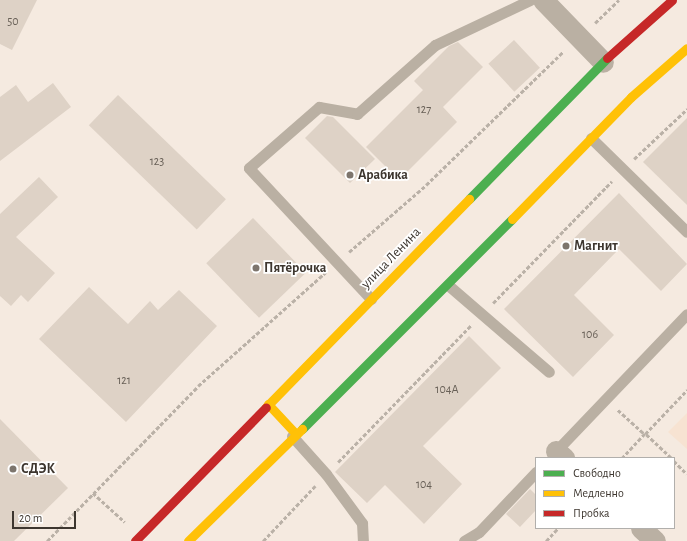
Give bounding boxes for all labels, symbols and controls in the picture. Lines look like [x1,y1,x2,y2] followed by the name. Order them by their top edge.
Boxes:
[7,15,19,29] house number: 50
[417,103,431,117] house number: 127
[150,155,164,169] house number: 123
[358,167,408,183] place label: Арабика
[345,170,355,180] marker: Арабика
[358,224,424,292] street label: улица Ленина
[574,238,618,254] place label: Магнит
[561,241,571,251] marker: Магнит
[264,260,326,276] place label: Пятёрочка
[251,263,261,273] marker: Пятёрочка
[582,328,598,342] house number: 106
[117,374,131,388] house number: 121
[435,383,459,397] house number: 104А
[535,457,675,529] legend
[21,461,55,477] place label: СДЭК
[8,464,18,474] marker: СДЭК
[573,467,621,479] text: Свободно
[416,478,432,492] house number: 104
[573,487,624,499] text: Медленно
[14,503,78,529] scale bar
[573,507,610,519] text: Пробка
[19,512,42,524] text: 20 m

